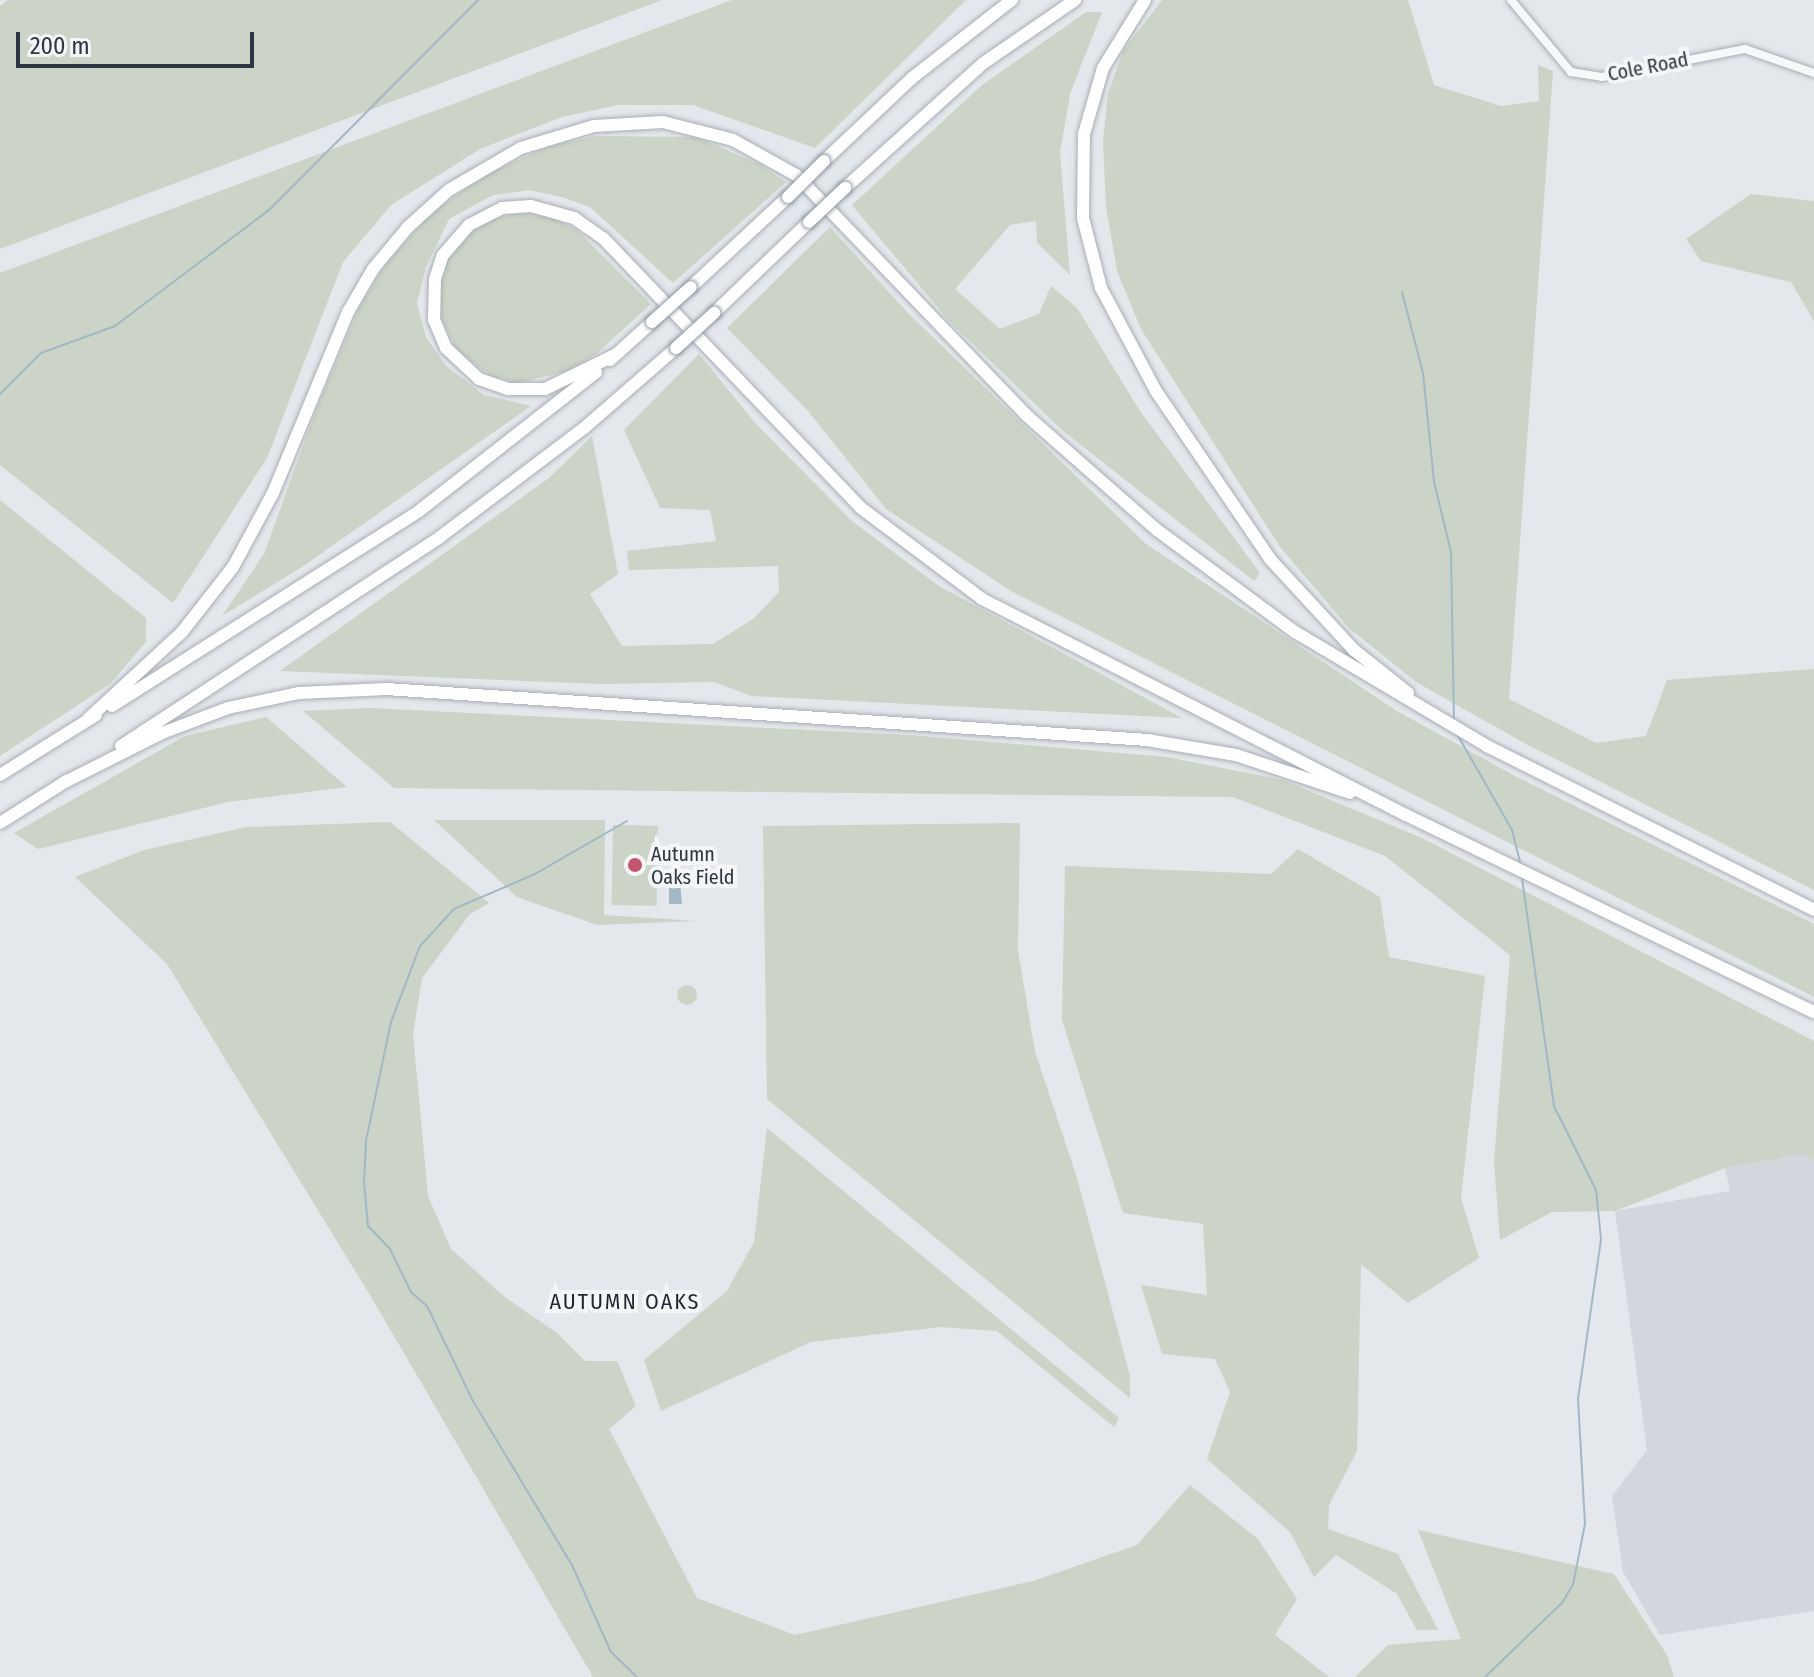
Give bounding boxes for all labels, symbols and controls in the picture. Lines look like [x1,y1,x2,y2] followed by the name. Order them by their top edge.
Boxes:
[20,16,258,66] scale bar
[30,32,90,60] text: 200 m
[1606,47,1690,87] street label: Cole Road
[651,842,735,889] place label: Autumn Oaks Field
[626,856,644,874] marker: Autumn Oaks Field
[549,1289,701,1315] district label: AUTUMN OAKS

